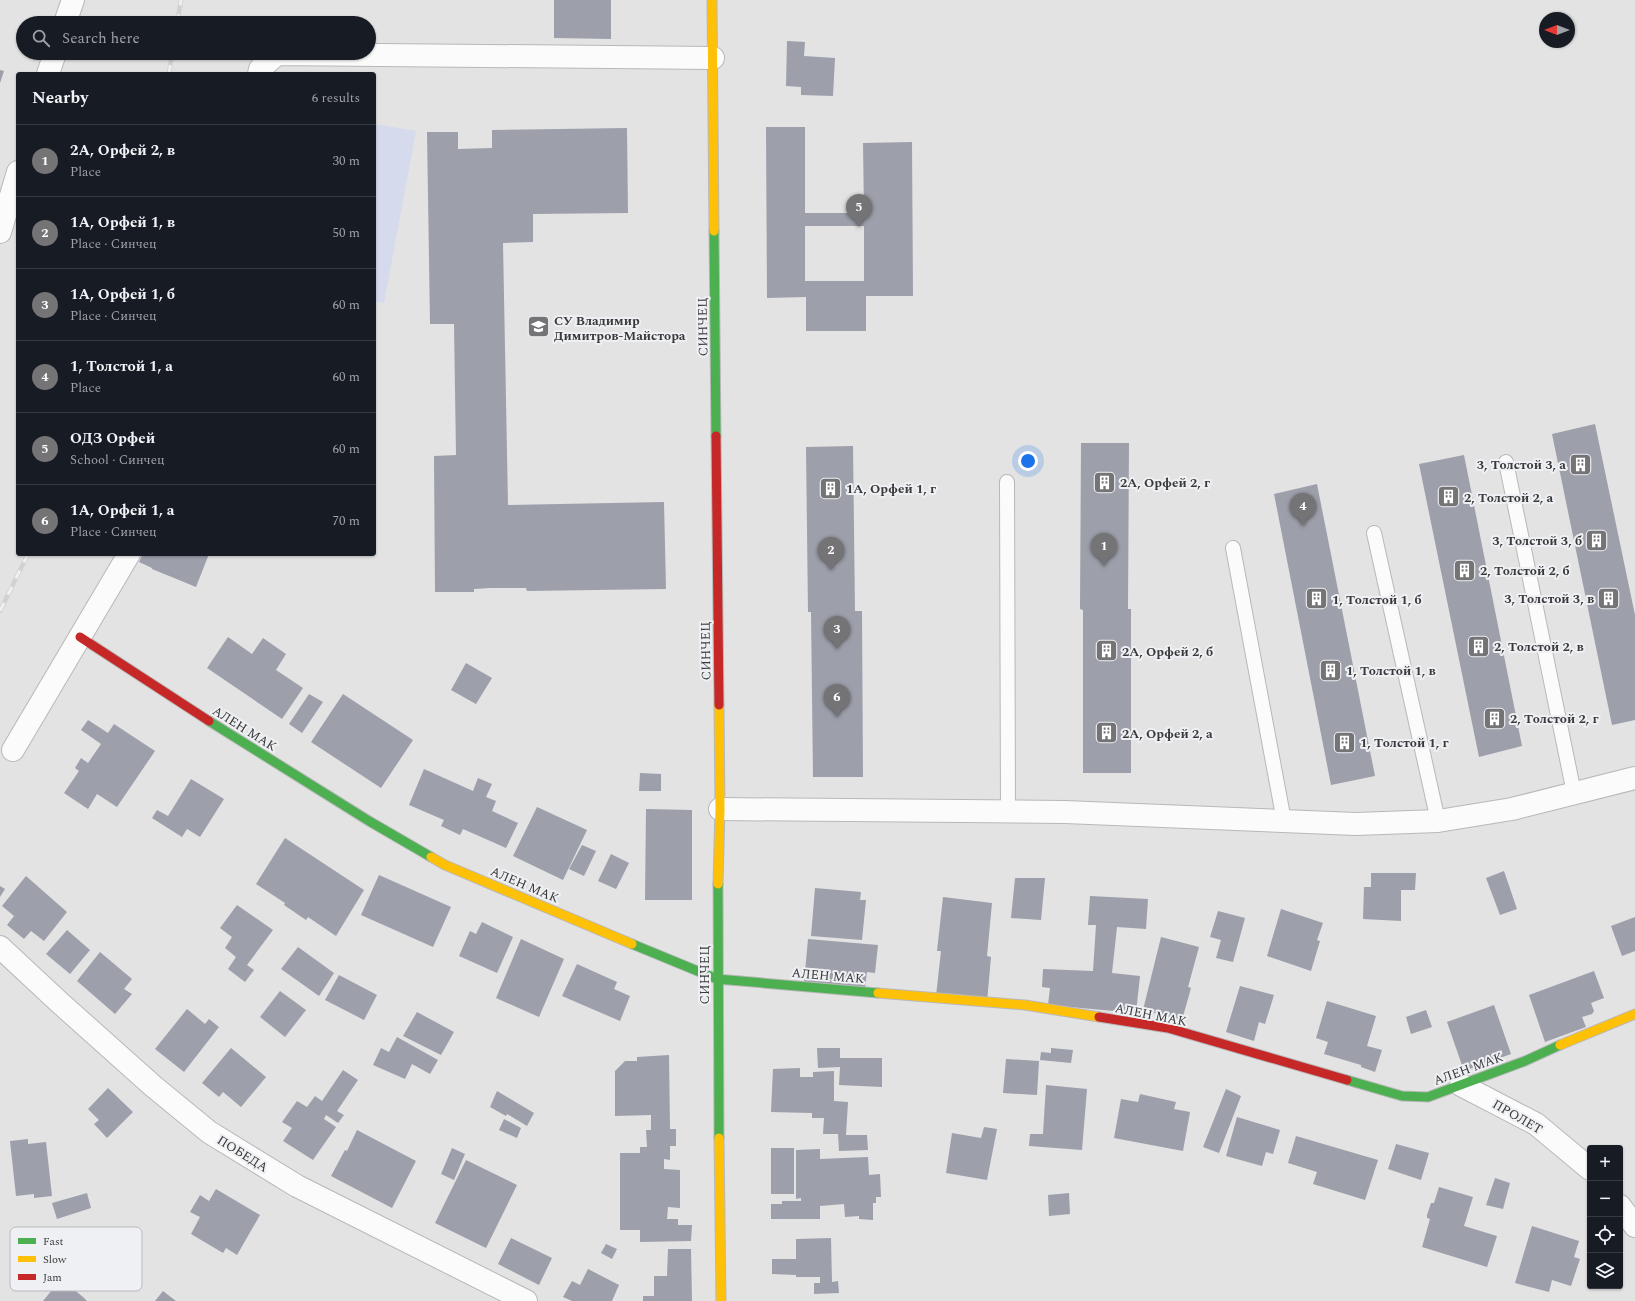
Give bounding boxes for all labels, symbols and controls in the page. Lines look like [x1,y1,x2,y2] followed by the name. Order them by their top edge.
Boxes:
[1539,12,1575,48] north arrow
[16,16,376,60] search box
[30,27,52,49] icon: search
[62,27,140,50] text: Search here
[32,85,88,111] text: Nearby
[312,88,360,108] text: 6 results
[70,139,175,162] text: 2А, Орфей 2, в
[41,151,49,171] text: 1
[333,151,360,171] text: 30 m
[70,162,101,182] text: Place
[846,194,872,227] pin: 5
[70,211,175,234] text: 1А, Орфей 1, в
[41,223,49,243] text: 2
[333,223,360,243] text: 50 m
[70,234,157,254] text: Place · Синчец
[70,283,175,306] text: 1А, Орфей 1, б
[41,295,49,315] text: 3
[333,295,360,315] text: 60 m
[692,297,714,357] street label: СИНЧЕЦ
[70,306,157,326] text: Place · Синчец
[554,311,686,346] place label: СУ Владимир Димитров-Майстора
[525,314,551,340] school or university icon: СУ Владимир Димитров-Майстора
[70,355,173,378] text: 1, Толстой 1, а
[41,367,49,387] text: 4
[333,367,360,387] text: 60 m
[70,378,101,398] text: Place
[70,427,155,450] text: ОДЗ Орфей
[41,439,49,459] text: 5
[333,439,360,459] text: 60 m
[70,450,165,470] text: School · Синчец
[1018,451,1038,471] your location
[1568,451,1594,477] building icon: 3, Толстой 3, а
[1477,455,1566,475] place label: 3, Толстой 3, а
[1091,469,1117,495] building icon: 2А, Орфей 2, г
[1120,473,1210,493] place label: 2А, Орфей 2, г
[817,475,843,501] building icon: 1А, Орфей 1, г
[846,479,936,499] place label: 1А, Орфей 1, г
[1436,484,1462,510] building icon: 2, Толстой 2, а
[1464,488,1554,508] place label: 2, Толстой 2, а
[1290,493,1316,526] pin: 4
[70,499,175,522] text: 1А, Орфей 1, а
[41,511,49,531] text: 6
[333,511,360,531] text: 70 m
[70,522,157,542] text: Place · Синчец
[1584,527,1610,553] building icon: 3, Толстой 3, б
[1492,531,1582,551] place label: 3, Толстой 3, б
[1091,533,1117,566] pin: 1
[818,537,844,570] pin: 2
[1451,557,1477,583] building icon: 2, Толстой 2, б
[1480,561,1570,581] place label: 2, Толстой 2, б
[1596,585,1622,611] building icon: 3, Толстой 3, в
[1304,586,1330,612] building icon: 1, Толстой 1, б
[1504,589,1594,609] place label: 3, Толстой 3, в
[1332,590,1422,610] place label: 1, Толстой 1, б
[824,616,850,649] pin: 3
[695,621,717,681] street label: СИНЧЕЦ
[1466,633,1492,659] building icon: 2, Толстой 2, в
[1494,637,1584,657] place label: 2, Толстой 2, в
[1094,638,1120,664] building icon: 2А, Орфей 2, б
[1122,642,1213,662] place label: 2А, Орфей 2, б
[1318,657,1344,683] building icon: 1, Толстой 1, в
[1346,661,1436,681] place label: 1, Толстой 1, в
[824,684,850,717] pin: 6
[208,701,281,757] street label: АЛЕН МАК
[1481,705,1507,731] building icon: 2, Толстой 2, г
[1510,709,1599,729] place label: 2, Толстой 2, г
[1094,720,1120,746] building icon: 2А, Орфей 2, а
[1122,724,1213,744] place label: 2А, Орфей 2, а
[1332,729,1358,755] building icon: 1, Толстой 1, г
[1360,733,1449,753] place label: 1, Толстой 1, г
[487,861,563,909] street label: АЛЕН МАК
[695,946,715,1004] street label: СИНЧЕЦ
[791,963,866,989] street label: АЛЕН МАК
[1113,998,1189,1032] street label: АЛЕН МАК
[1431,1047,1507,1091] street label: АЛЕН МАК
[1489,1094,1547,1139] street label: ПРОЛЕТ
[213,1130,272,1178] street label: ПОБЕДА
[1587,1145,1623,1289] map controls
[1587,1145,1623,1181] button: +
[1587,1181,1623,1217] button: −
[1587,1217,1623,1253] button: locate
[10,1227,142,1291] legend
[43,1233,64,1250] text: Fast
[43,1251,67,1268] text: Slow
[1587,1253,1623,1289] button: layers
[43,1269,62,1286] text: Jam

